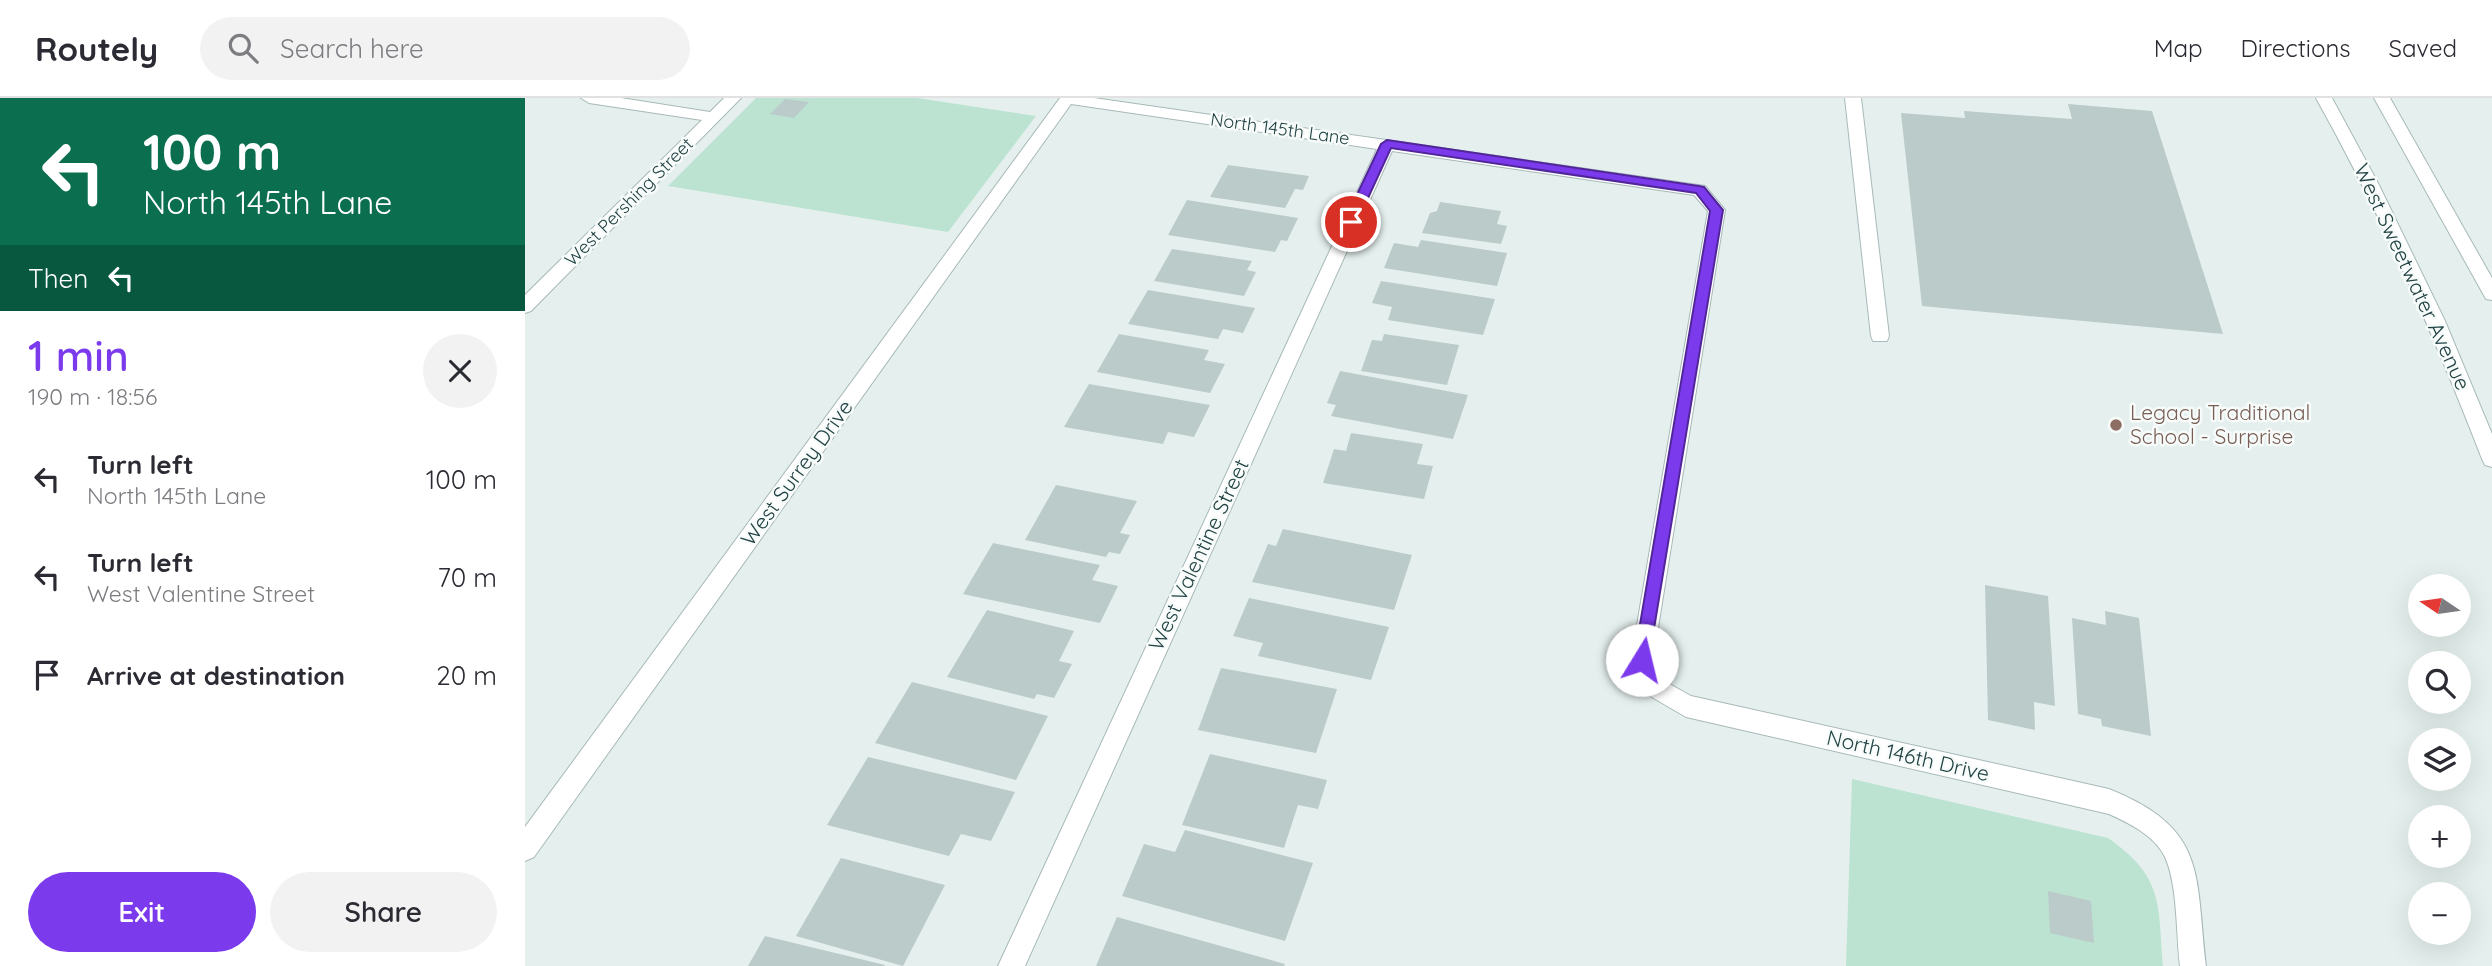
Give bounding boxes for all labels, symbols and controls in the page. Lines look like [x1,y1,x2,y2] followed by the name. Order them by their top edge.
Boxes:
[200,17,690,80] search box
[35,28,158,69] text: Routely
[224,29,262,67] icon: search
[280,32,424,65] text: Search here
[2154,33,2203,63] text: Map
[2241,33,2351,63] text: Directions
[2389,33,2457,63] text: Saved
[1209,107,1351,150] street label: North 145th Lane
[143,121,281,182] text: 100 m
[28,126,119,217] icon: left
[559,132,698,271] street label: West Pershing Street
[2349,159,2477,394] street label: West Sweetwater Avenue
[143,182,392,222] text: North 145th Lane
[1321,192,1381,252] pin
[1332,203,1370,241] icon: arrive
[102,259,140,297] icon: left
[28,262,88,295] text: Then
[28,329,129,382] text: 1 min
[423,334,497,408] button: close
[28,382,157,411] text: 190 m · 18:56
[735,394,858,550] street label: West Surrey Drive
[2130,399,2310,449] place label: Legacy Traditional School - Surprise
[2108,417,2124,433] marker: Legacy Traditional School - Surprise
[87,448,194,481] text: Turn left
[1142,455,1254,654] street label: West Valentine Street
[28,460,66,498] icon: left
[426,463,497,496] text: 100 m
[87,481,266,510] text: North 145th Lane
[87,546,194,579] text: Turn left
[28,558,66,596] icon: left
[437,561,497,594] text: 70 m
[2408,574,2471,637] north arrow
[2408,574,2471,945] map controls
[87,579,315,608] text: West Valentine Street
[1605,623,1679,697] position arrow
[2408,651,2471,714] button: search
[28,656,66,694] icon: arrive
[87,659,345,692] text: Arrive at destination
[436,659,497,692] text: 20 m
[1824,724,1992,786] street label: North 146th Drive
[2408,728,2471,791] button: layers
[2408,805,2471,868] button: +
[28,872,256,952] button: Exit
[270,872,497,952] button: Share
[2408,882,2471,945] button: −

